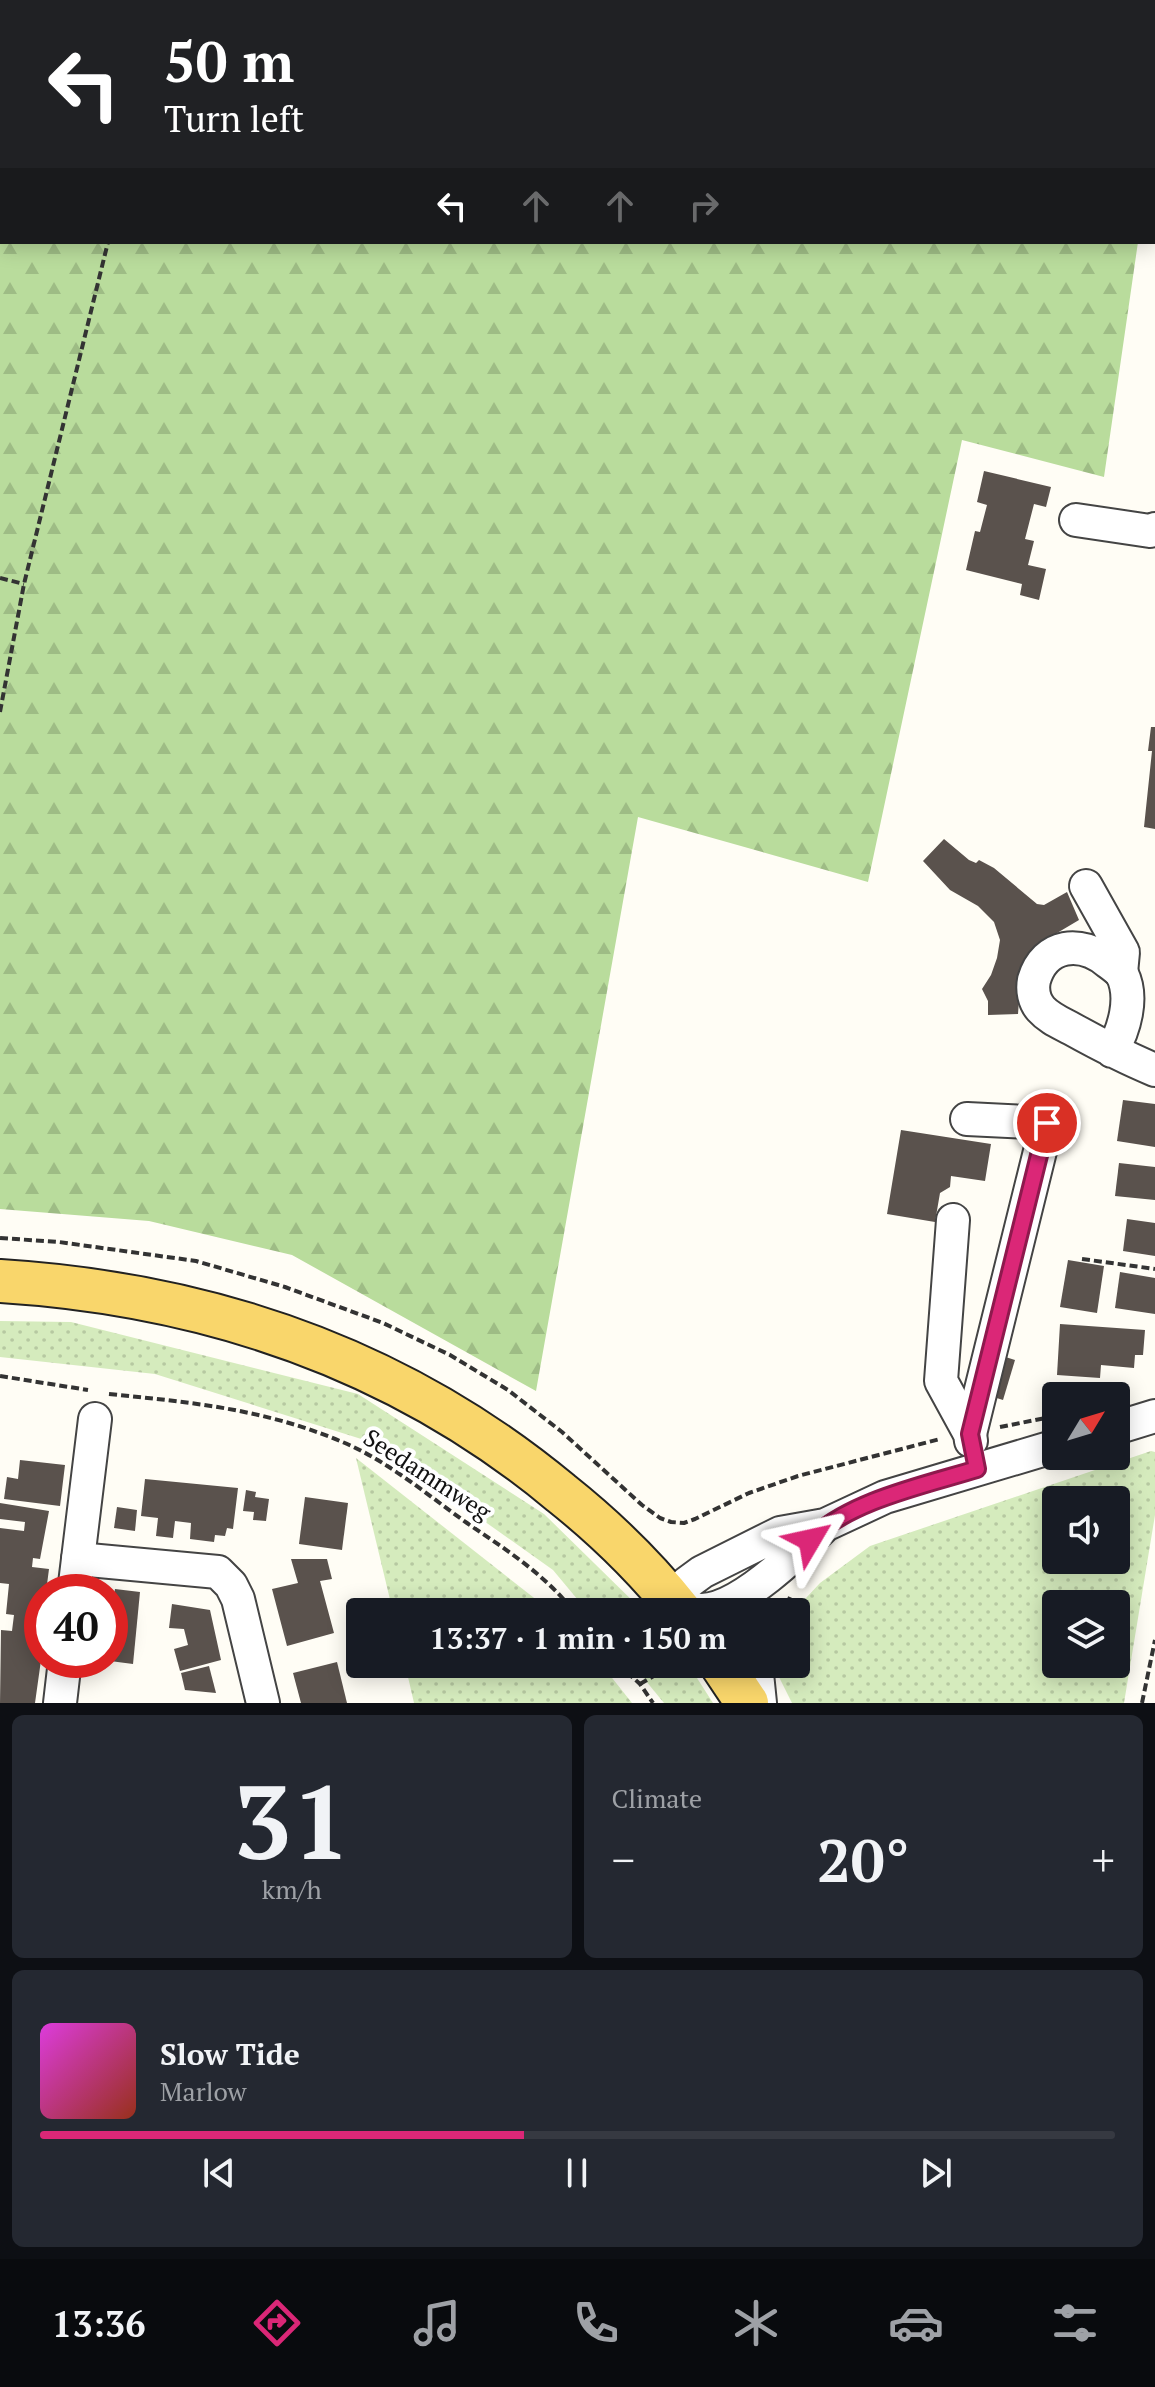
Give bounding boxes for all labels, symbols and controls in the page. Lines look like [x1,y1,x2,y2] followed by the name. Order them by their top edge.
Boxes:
[164,24,294,98] text: 50 m
[32,32,136,136] icon: left
[164,95,304,142] text: Turn left
[430,184,474,228] icon: left
[514,184,558,228] icon: ahead
[598,184,642,228] icon: ahead
[682,184,726,228] icon: right
[1013,1089,1081,1157] pin
[1025,1101,1069,1145] icon: arrive
[1042,1382,1130,1470] north arrow
[1042,1382,1130,1678] map controls
[358,1421,498,1527] street label: Seedammweg
[1042,1486,1130,1574] button: sound
[768,1498,852,1582] position arrow
[24,1574,128,1678] speed limit sign: 40
[1042,1590,1130,1678] button: layers
[430,1618,726,1658] text: 13:37 · 1 min · 150 m
[233,1751,351,1889] text: 31
[612,1781,702,1815] text: Climate
[817,1820,910,1899] text: 20°
[612,1830,635,1889] text: −
[1092,1830,1115,1889] text: +
[262,1872,322,1906] text: km/h
[160,2034,300,2074] text: Slow Tide
[160,2074,246,2108] text: Marlow
[197,2151,241,2195] icon: previous
[555,2151,599,2195] icon: pause
[914,2151,958,2195] icon: next
[249,2295,305,2351] icon: directions
[409,2295,465,2351] icon: music
[568,2295,624,2351] icon: phone
[728,2295,784,2351] icon: climate
[888,2295,944,2351] icon: car
[1047,2295,1103,2351] icon: filters
[52,2300,146,2347] text: 13:36

